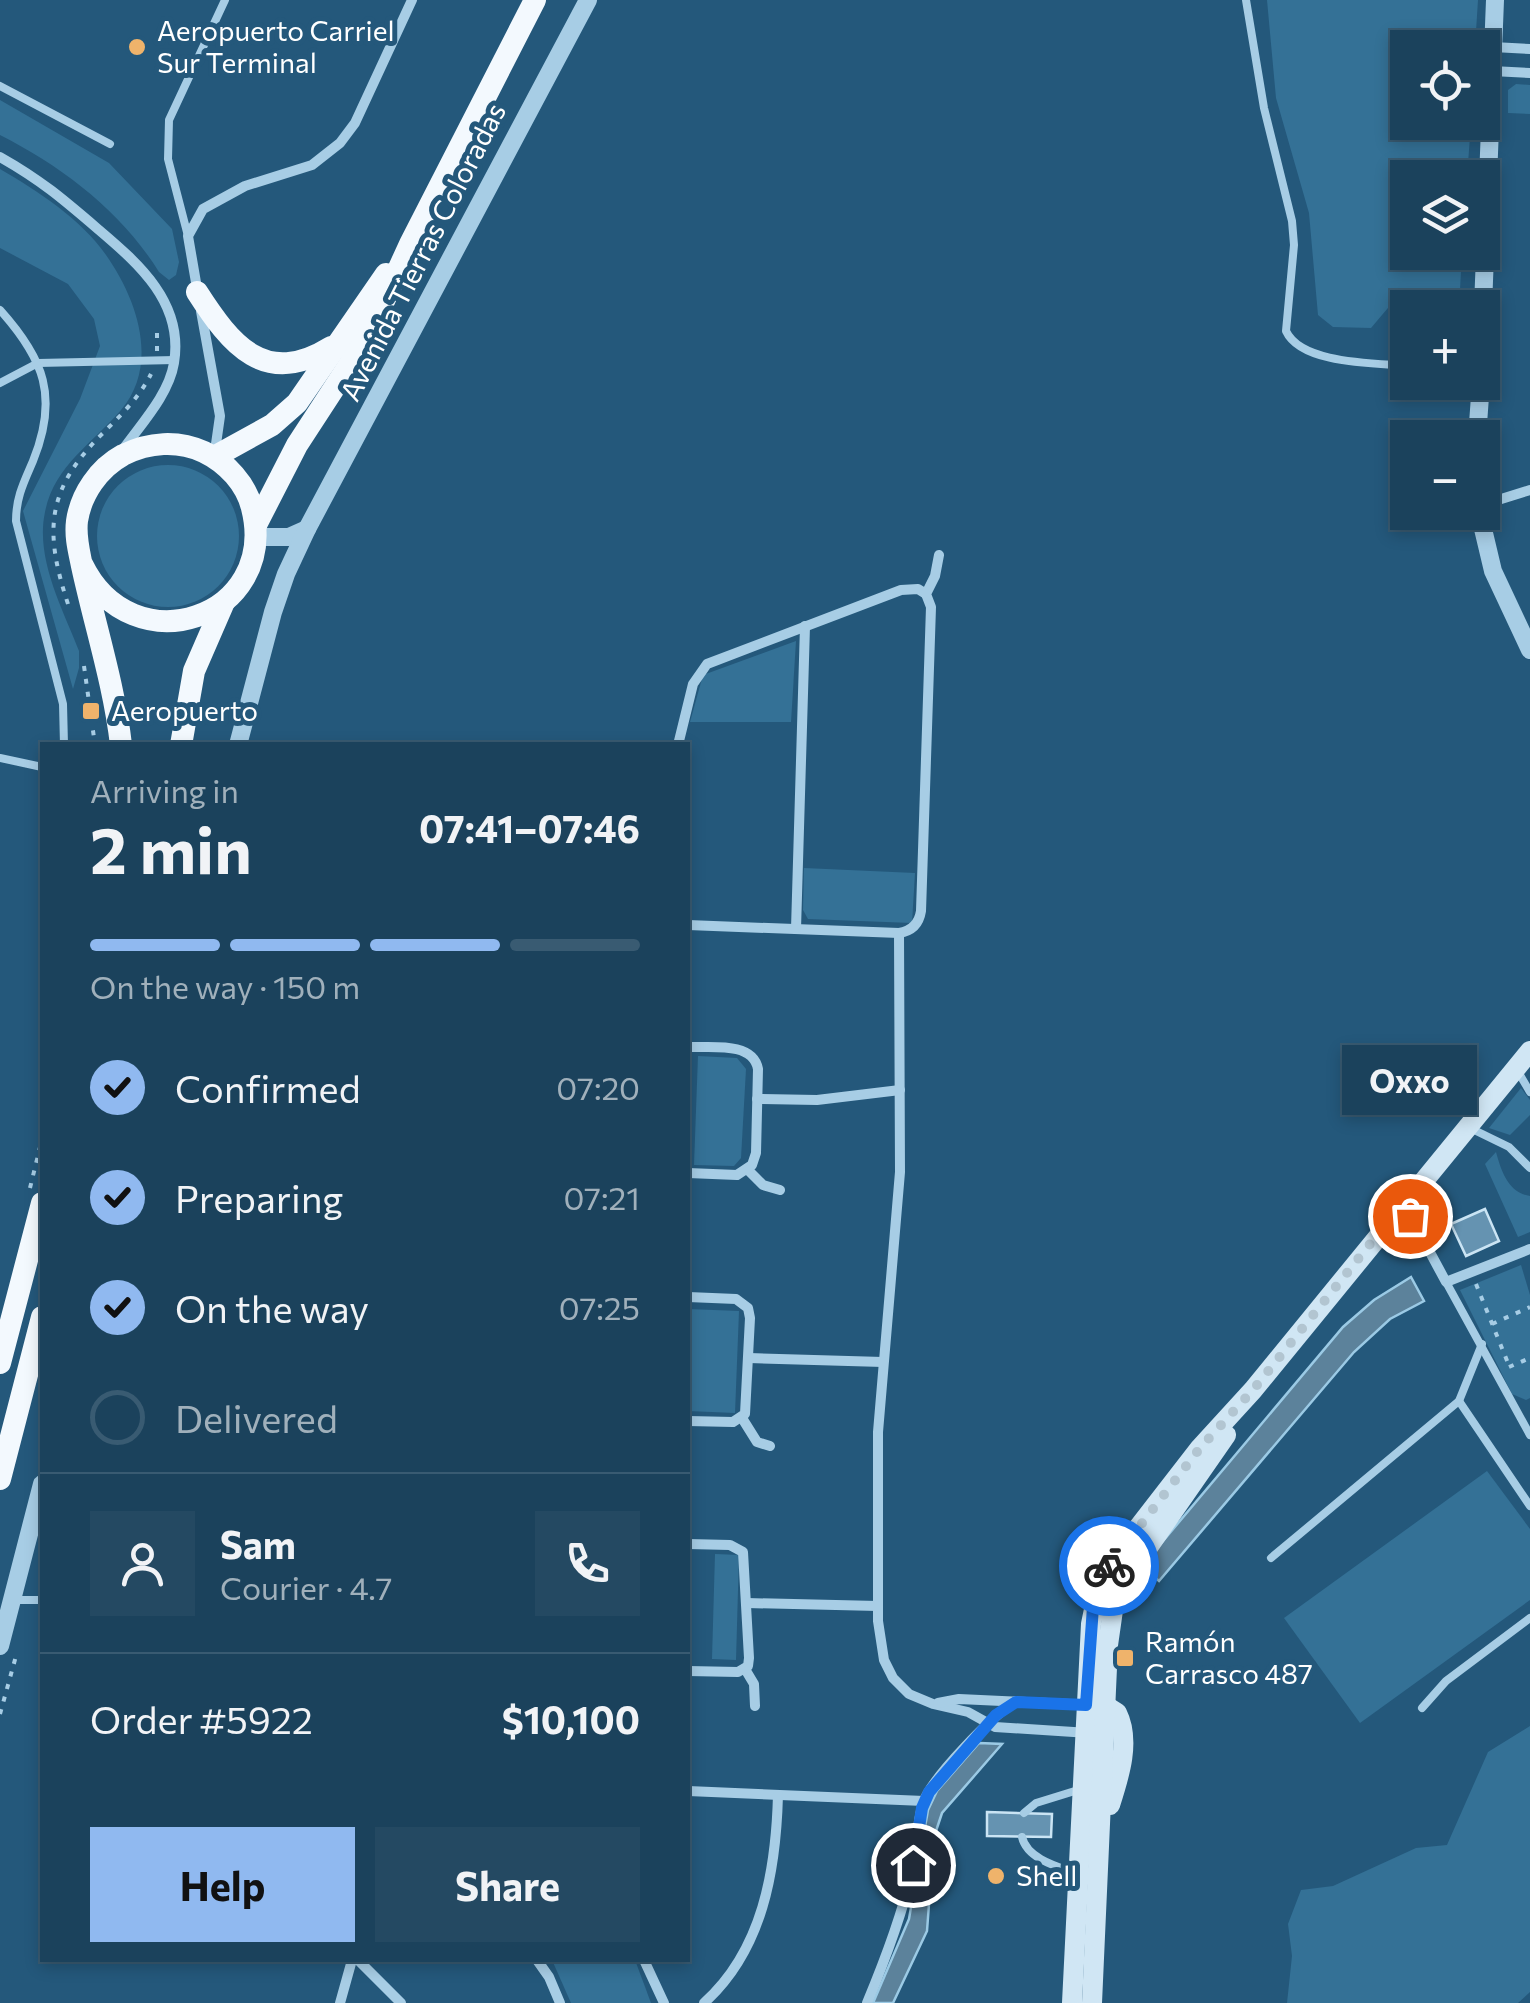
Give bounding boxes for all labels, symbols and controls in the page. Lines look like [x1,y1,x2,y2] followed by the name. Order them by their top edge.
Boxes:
[157,13,395,79] place label: Aeropuerto Carriel Sur Terminal
[1390,30,1500,530] map controls
[1390,30,1500,140] button: locate
[126,36,148,58] marker: Aeropuerto Carriel Sur Terminal
[332,97,512,406] street label: Avenida Tierras Coloradas
[1390,160,1500,270] button: layers
[1390,290,1500,400] button: +
[1390,420,1500,530] button: −
[111,693,258,727] place label: Aeropuerto
[80,700,102,722] marker: Aeropuerto
[90,770,239,810] text: Arriving in
[419,804,640,851] text: 07:41–07:46
[90,808,252,887] text: 2 min
[90,966,360,1006] text: On the way · 150 m
[1342,1046,1478,1116] callout: Oxxo
[90,1060,145,1115] icon: check
[1369,1060,1450,1100] text: Oxxo
[175,1064,361,1111] text: Confirmed
[556,1067,640,1107] text: 07:20
[90,1170,145,1225] icon: check
[175,1174,343,1221] text: Preparing
[1368,1174,1453,1259] pin
[563,1177,640,1217] text: 07:21
[1383,1189,1438,1244] icon: bag
[90,1280,145,1335] icon: check
[175,1284,369,1331] text: On the way
[559,1287,640,1327] text: 07:25
[175,1394,338,1441] text: Delivered
[90,1511,195,1616] button: person
[535,1511,640,1616] button: phone
[1059,1516,1159,1616] courier
[220,1520,296,1567] text: Sam
[1082,1539,1137,1594] icon: bike
[220,1567,393,1607] text: Courier · 4.7
[1145,1624,1313,1690] place label: Ramón Carrasco 487
[1114,1647,1136,1669] marker: Ramón Carrasco 487
[90,1695,313,1742] text: Order #5922
[502,1695,640,1742] text: $10,100
[871,1823,956,1908] pin
[90,1827,355,1942] button: Help
[375,1827,640,1942] button: Share
[886,1838,941,1893] icon: home
[1016,1858,1077,1892] place label: Shell
[985,1865,1007,1887] marker: Shell

